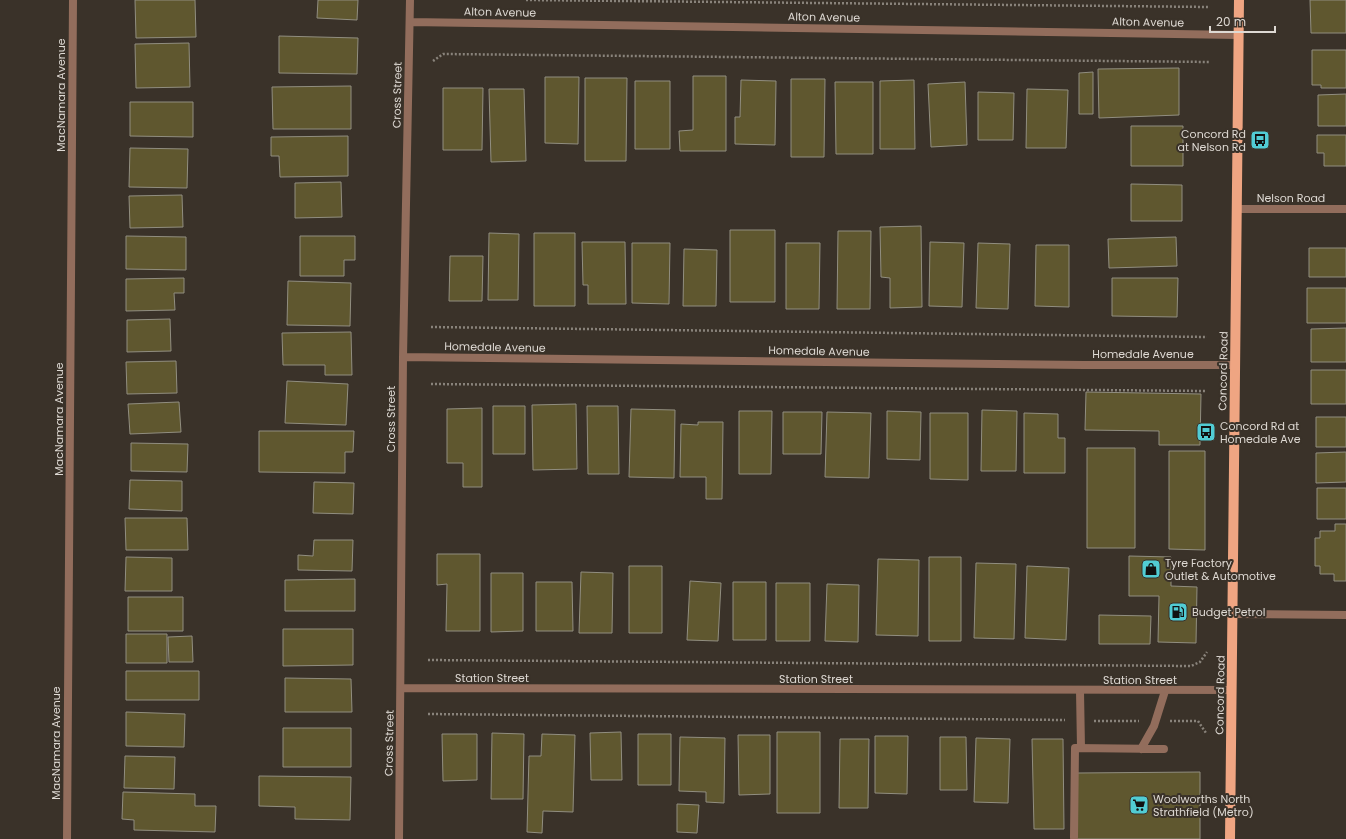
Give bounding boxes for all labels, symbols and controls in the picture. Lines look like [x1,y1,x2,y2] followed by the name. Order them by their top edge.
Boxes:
[464,3,537,21] street label: Alton Avenue
[788,8,861,26] street label: Alton Avenue
[1210,8,1275,34] scale bar
[1112,13,1185,31] street label: Alton Avenue
[1216,13,1246,30] text: 20 m
[53,38,69,152] street label: MacNamara Avenue
[388,62,406,128] street label: Cross Street
[1177,126,1246,155] place label: Concord Rd at Nelson Rd
[1249,129,1271,151] bus stop icon: Concord Rd at Nelson Rd
[1257,190,1325,206] street label: Nelson Road
[1214,331,1232,411] street label: Concord Road
[444,338,546,356] street label: Homedale Avenue
[768,342,870,360] street label: Homedale Avenue
[1092,346,1194,362] street label: Homedale Avenue
[51,362,67,476] street label: MacNamara Avenue
[383,386,399,452] street label: Cross Street
[1220,418,1301,447] place label: Concord Rd at Homedale Ave
[1195,421,1217,443] bus stop icon: Concord Rd at Homedale Ave
[1165,555,1276,584] place label: Tyre Factory Outlet & Automotive
[1140,558,1162,580] shop icon: Tyre Factory Outlet & Automotive
[1167,601,1189,623] fuel station icon: Budget Petrol
[1192,604,1265,620] place label: Budget Petrol
[1211,655,1229,735] street label: Concord Road
[455,670,529,686] street label: Station Street
[779,671,853,687] street label: Station Street
[1103,672,1177,688] street label: Station Street
[48,686,64,800] street label: MacNamara Avenue
[380,710,398,776] street label: Cross Street
[1153,791,1254,820] place label: Woolworths North Strathfield (Metro)
[1128,794,1150,816] supermarket icon: Woolworths North Strathfield (Metro)

